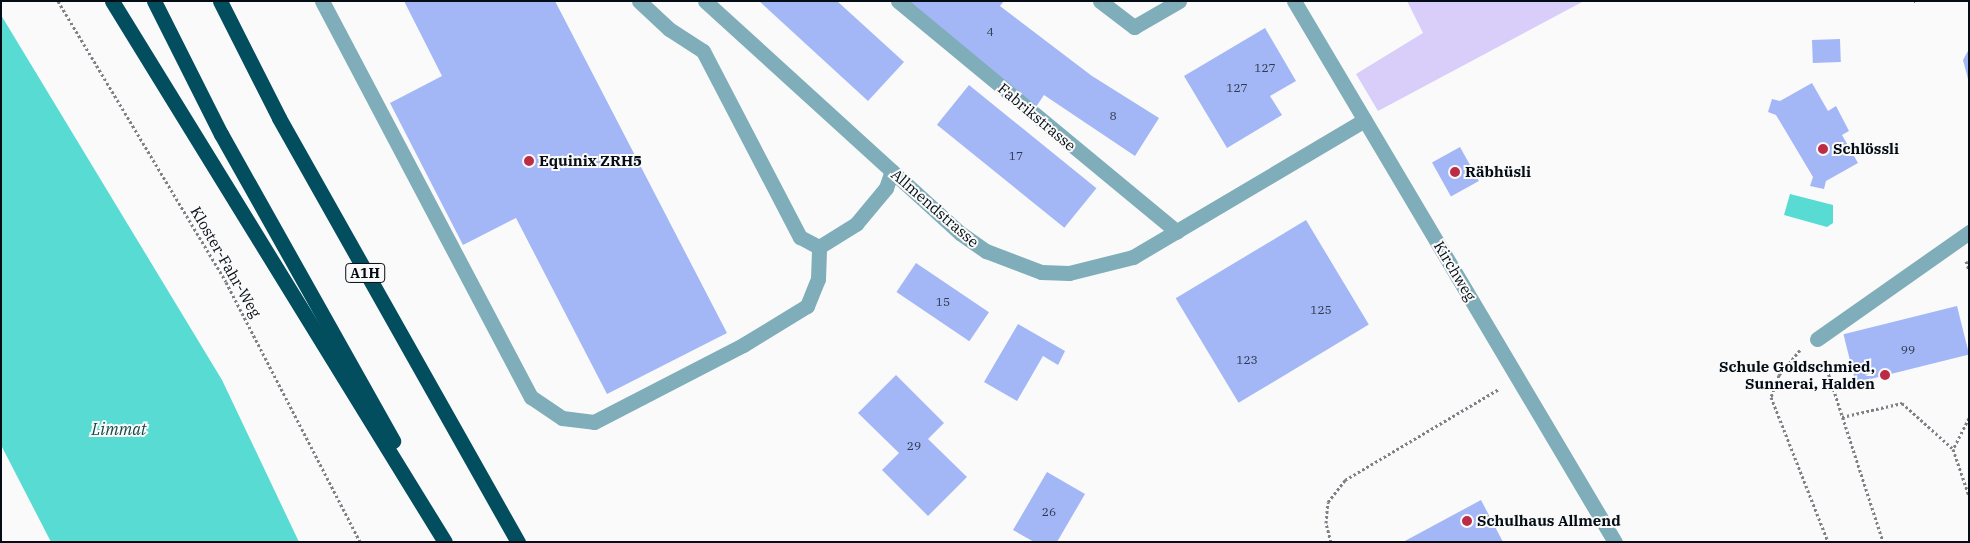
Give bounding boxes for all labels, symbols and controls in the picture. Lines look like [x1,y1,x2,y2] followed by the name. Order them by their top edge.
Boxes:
[986,25,994,39] house number: 4
[1254,61,1276,75] house number: 127
[994,79,1080,155] street label: Fabrikstrasse
[1226,81,1248,95] house number: 127
[1109,109,1117,123] house number: 8
[1833,140,1899,158] place label: Schlössli
[1817,143,1829,155] marker: Schlössli
[1009,149,1023,163] house number: 17
[539,152,642,170] place label: Equinix ZRH5
[523,155,535,167] marker: Equinix ZRH5
[1465,163,1531,181] place label: Räbhüsli
[888,165,982,251] street label: Allmendstrasse
[1449,166,1461,178] marker: Räbhüsli
[187,203,265,321] street label: Kloster-Fahr-Weg
[1430,238,1480,304] street label: Kirchweg
[345,262,385,284] road number: A1H
[936,295,950,309] house number: 15
[1310,303,1332,317] house number: 125
[1901,343,1915,357] house number: 99
[1236,353,1258,367] house number: 123
[1719,357,1875,392] place label: Schule Goldschmied, Sunnerai, Halden
[1879,369,1891,381] marker: Schule Goldschmied, Sunnerai, Halden
[92,419,146,439] water label: Limmat
[907,439,921,453] house number: 29
[1042,505,1056,519] house number: 26
[1477,512,1621,530] place label: Schulhaus Allmend
[1461,515,1473,527] marker: Schulhaus Allmend

